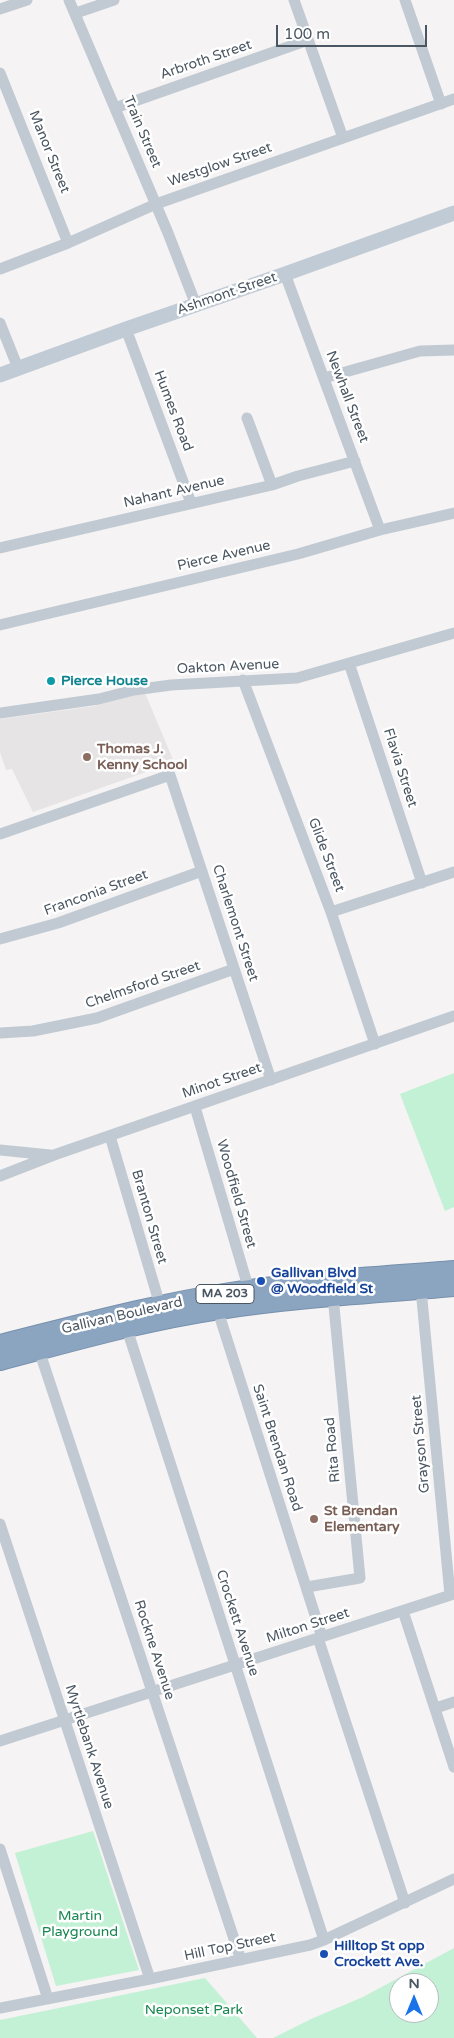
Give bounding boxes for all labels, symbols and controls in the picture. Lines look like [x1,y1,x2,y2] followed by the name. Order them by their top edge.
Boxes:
[279,15,430,47] scale bar
[284,25,330,43] text: 100 m
[158,36,254,84] street label: Arbroth Street
[119,93,165,171] street label: Train Street
[25,108,73,196] street label: Manor Street
[166,139,274,191] street label: Westglow Street
[175,269,279,319] street label: Ashmont Street
[322,349,372,445] street label: Newhall Street
[150,368,196,454] street label: Humes Road
[122,472,226,512] street label: Nahant Avenue
[176,537,272,575] street label: Pierce Avenue
[176,656,280,678] street label: Oakton Avenue
[61,673,148,689] place label: Pierce House
[45,675,57,687] marker: Pierce House
[379,726,421,810] street label: Flavia Street
[97,741,188,774] place label: Thomas J. Kenny School
[81,751,93,763] marker: Thomas J. Kenny School
[304,816,348,894] street label: Glide Street
[208,863,262,983] street label: Charlemont Street
[42,866,150,920] street label: Franconia Street
[83,957,203,1013] street label: Chelmsford Street
[180,1060,264,1102] street label: Minot Street
[212,1138,260,1250] street label: Woodfield Street
[128,1168,170,1266] street label: Branton Street
[271,1265,373,1298] place label: Gallivan Blvd @ Woodfield St
[255,1275,267,1287] marker: Gallivan Blvd @ Woodfield St
[196,1285,254,1304] road number: MA 203
[60,1294,184,1338] street label: Gallivan Boulevard
[249,1382,305,1514] street label: Saint Brendan Road
[408,1394,434,1494] street label: Grayson Street
[322,1417,344,1483] street label: Rita Road
[324,1503,400,1535] place label: St Brendan Elementary
[308,1513,320,1525] marker: St Brendan Elementary
[212,1568,262,1678] street label: Crockett Avenue
[130,1598,178,1702] street label: Rockne Avenue
[264,1605,352,1647] street label: Milton Street
[61,1683,117,1811] street label: Myrtlebank Avenue
[42,1908,118,1940] park label: Martin Playground
[183,1929,277,1965] street label: Hill Top Street
[334,1938,425,1970] place label: Hilltop St opp Crockett Ave.
[318,1948,330,1960] marker: Hilltop St opp Crockett Ave.
[389,1973,439,2023] north arrow
[408,1975,420,1992] text: N
[145,2002,243,2018] park label: Neponset Park

